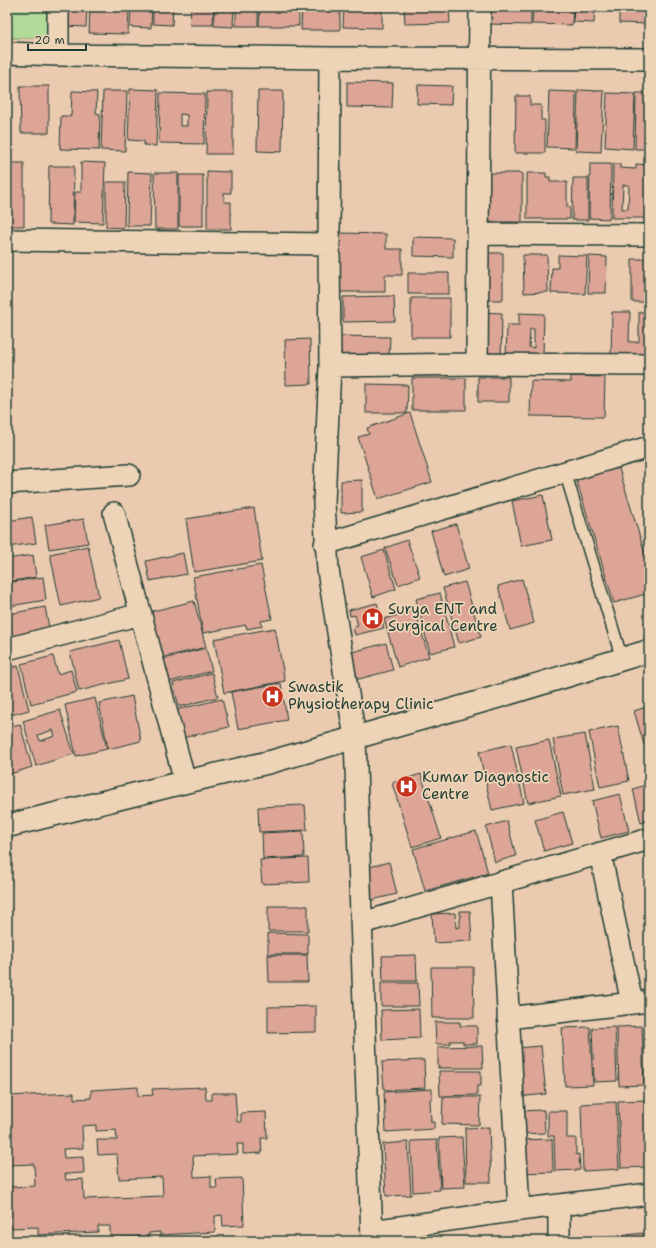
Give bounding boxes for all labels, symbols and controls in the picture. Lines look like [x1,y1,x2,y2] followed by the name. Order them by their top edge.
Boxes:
[28,26,86,52] scale bar
[34,32,65,48] text: 20 m
[388,599,498,636] place label: Surya ENT and Surgical Centre
[359,605,385,631] hospital icon: Surya ENT and Surgical Centre
[288,677,434,714] place label: Swastik Physiotherapy Clinic
[260,683,286,709] hospital icon: Swastik Physiotherapy Clinic
[422,767,549,804] place label: Kumar Diagnostic Centre
[393,773,419,799] hospital icon: Kumar Diagnostic Centre

